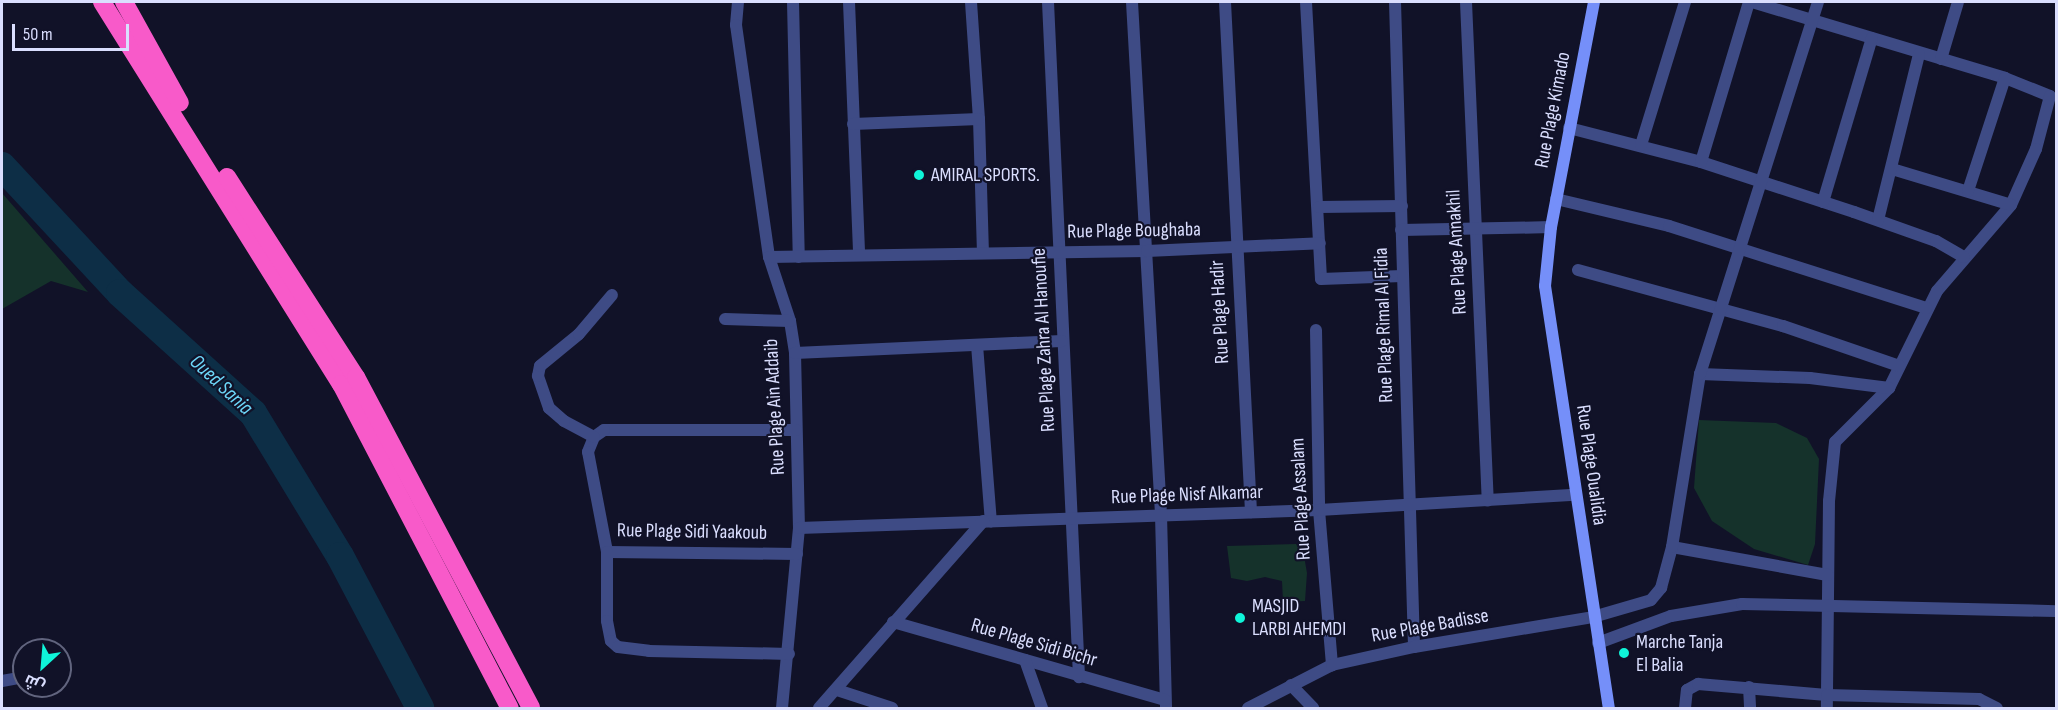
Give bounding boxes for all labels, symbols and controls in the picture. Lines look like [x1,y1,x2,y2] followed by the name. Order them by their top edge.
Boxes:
[15,12,132,50] scale bar
[23,24,53,45] text: 50 m
[1530,50,1576,170] street label: Rue Plage Kimado
[931,163,1040,187] place label: AMIRAL SPORTS.
[912,168,926,182] marker: AMIRAL SPORTS.
[1442,189,1472,315] street label: Rue Plage Annakhil
[1067,218,1201,244] street label: Rue Plage Boughaba
[1027,247,1061,433] street label: Rue Plage Zahra Al Hanoufie
[1369,247,1399,403] street label: Rue Plage Rimal Al Fidia
[1205,260,1235,364] street label: Rue Plage Hadir
[759,338,791,476] street label: Rue Plage Ain Addaib
[184,349,258,421] water label: Oued Sania
[1571,403,1611,527] street label: Rue Plage Oualidia
[1286,437,1316,561] street label: Rue Plage Assalam
[1111,480,1263,510] street label: Rue Plage Nisf Alkamar
[617,519,767,545] street label: Rue Plage Sidi Yaakoub
[1252,594,1346,641] place label: MASJID LARBI AHEMDI
[1369,604,1491,648] street label: Rue Plage Badisse
[1233,611,1247,625] marker: MASJID LARBI AHEMDI
[968,614,1100,672] street label: Rue Plage Sidi Bichr
[1636,630,1723,677] place label: Marche Tanja El Balia
[12,638,72,698] north arrow
[1617,646,1631,660] marker: Marche Tanja El Balia
[21,670,48,696] text: ش

